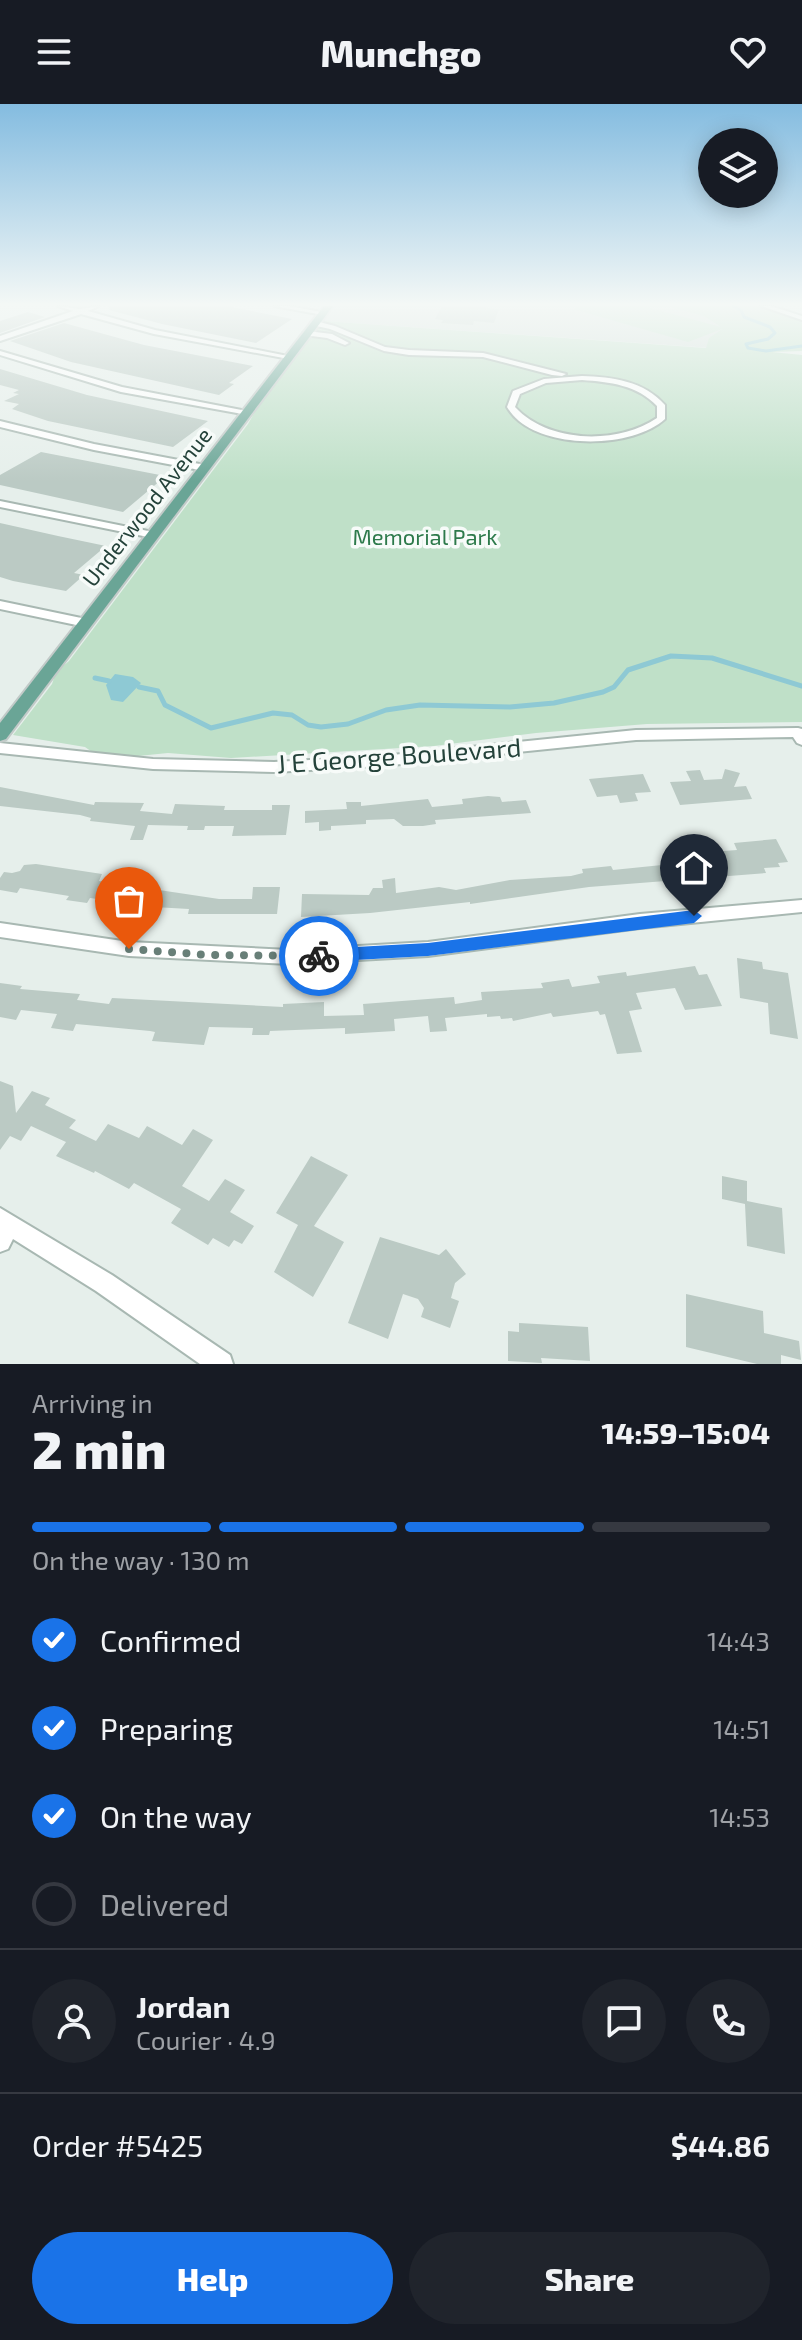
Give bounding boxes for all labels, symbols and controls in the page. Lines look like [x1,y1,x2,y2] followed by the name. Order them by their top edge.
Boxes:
[32,30,76,74] icon: menu
[726,30,770,74] icon: heart
[321,31,481,74] text: Munchgo
[698,128,778,208] map controls
[698,128,778,208] button: layers
[76,422,216,591] street label: Underwood Avenue
[352,523,498,549] park label: Memorial Park
[276,731,522,779] street label: J E George Boulevard
[660,834,728,916] pin
[672,846,716,890] icon: home
[95,867,163,949] pin
[107,879,151,923] icon: bag
[279,916,359,996] courier
[297,934,341,978] icon: bike
[32,1387,153,1418] text: Arriving in
[602,1414,770,1450] text: 14:59–15:04
[32,1417,167,1479] text: 2 min
[32,1544,250,1575] text: On the way · 130 m
[32,1618,76,1662] icon: check
[100,1622,241,1658] text: Confirmed
[707,1625,770,1656] text: 14:43
[32,1706,76,1750] icon: check
[100,1710,233,1746] text: Preparing
[713,1713,770,1744] text: 14:51
[32,1794,76,1838] icon: check
[100,1798,252,1834] text: On the way
[709,1801,770,1832] text: 14:53
[100,1886,229,1922] text: Delivered
[32,1979,116,2063] button: person
[582,1979,666,2063] button: chat
[686,1979,770,2063] button: phone
[136,1988,231,2024] text: Jordan
[136,2024,276,2055] text: Courier · 4.9
[32,2127,203,2163] text: Order #5425
[671,2127,770,2163] text: $44.86
[32,2232,393,2324] button: Help
[409,2232,770,2324] button: Share

